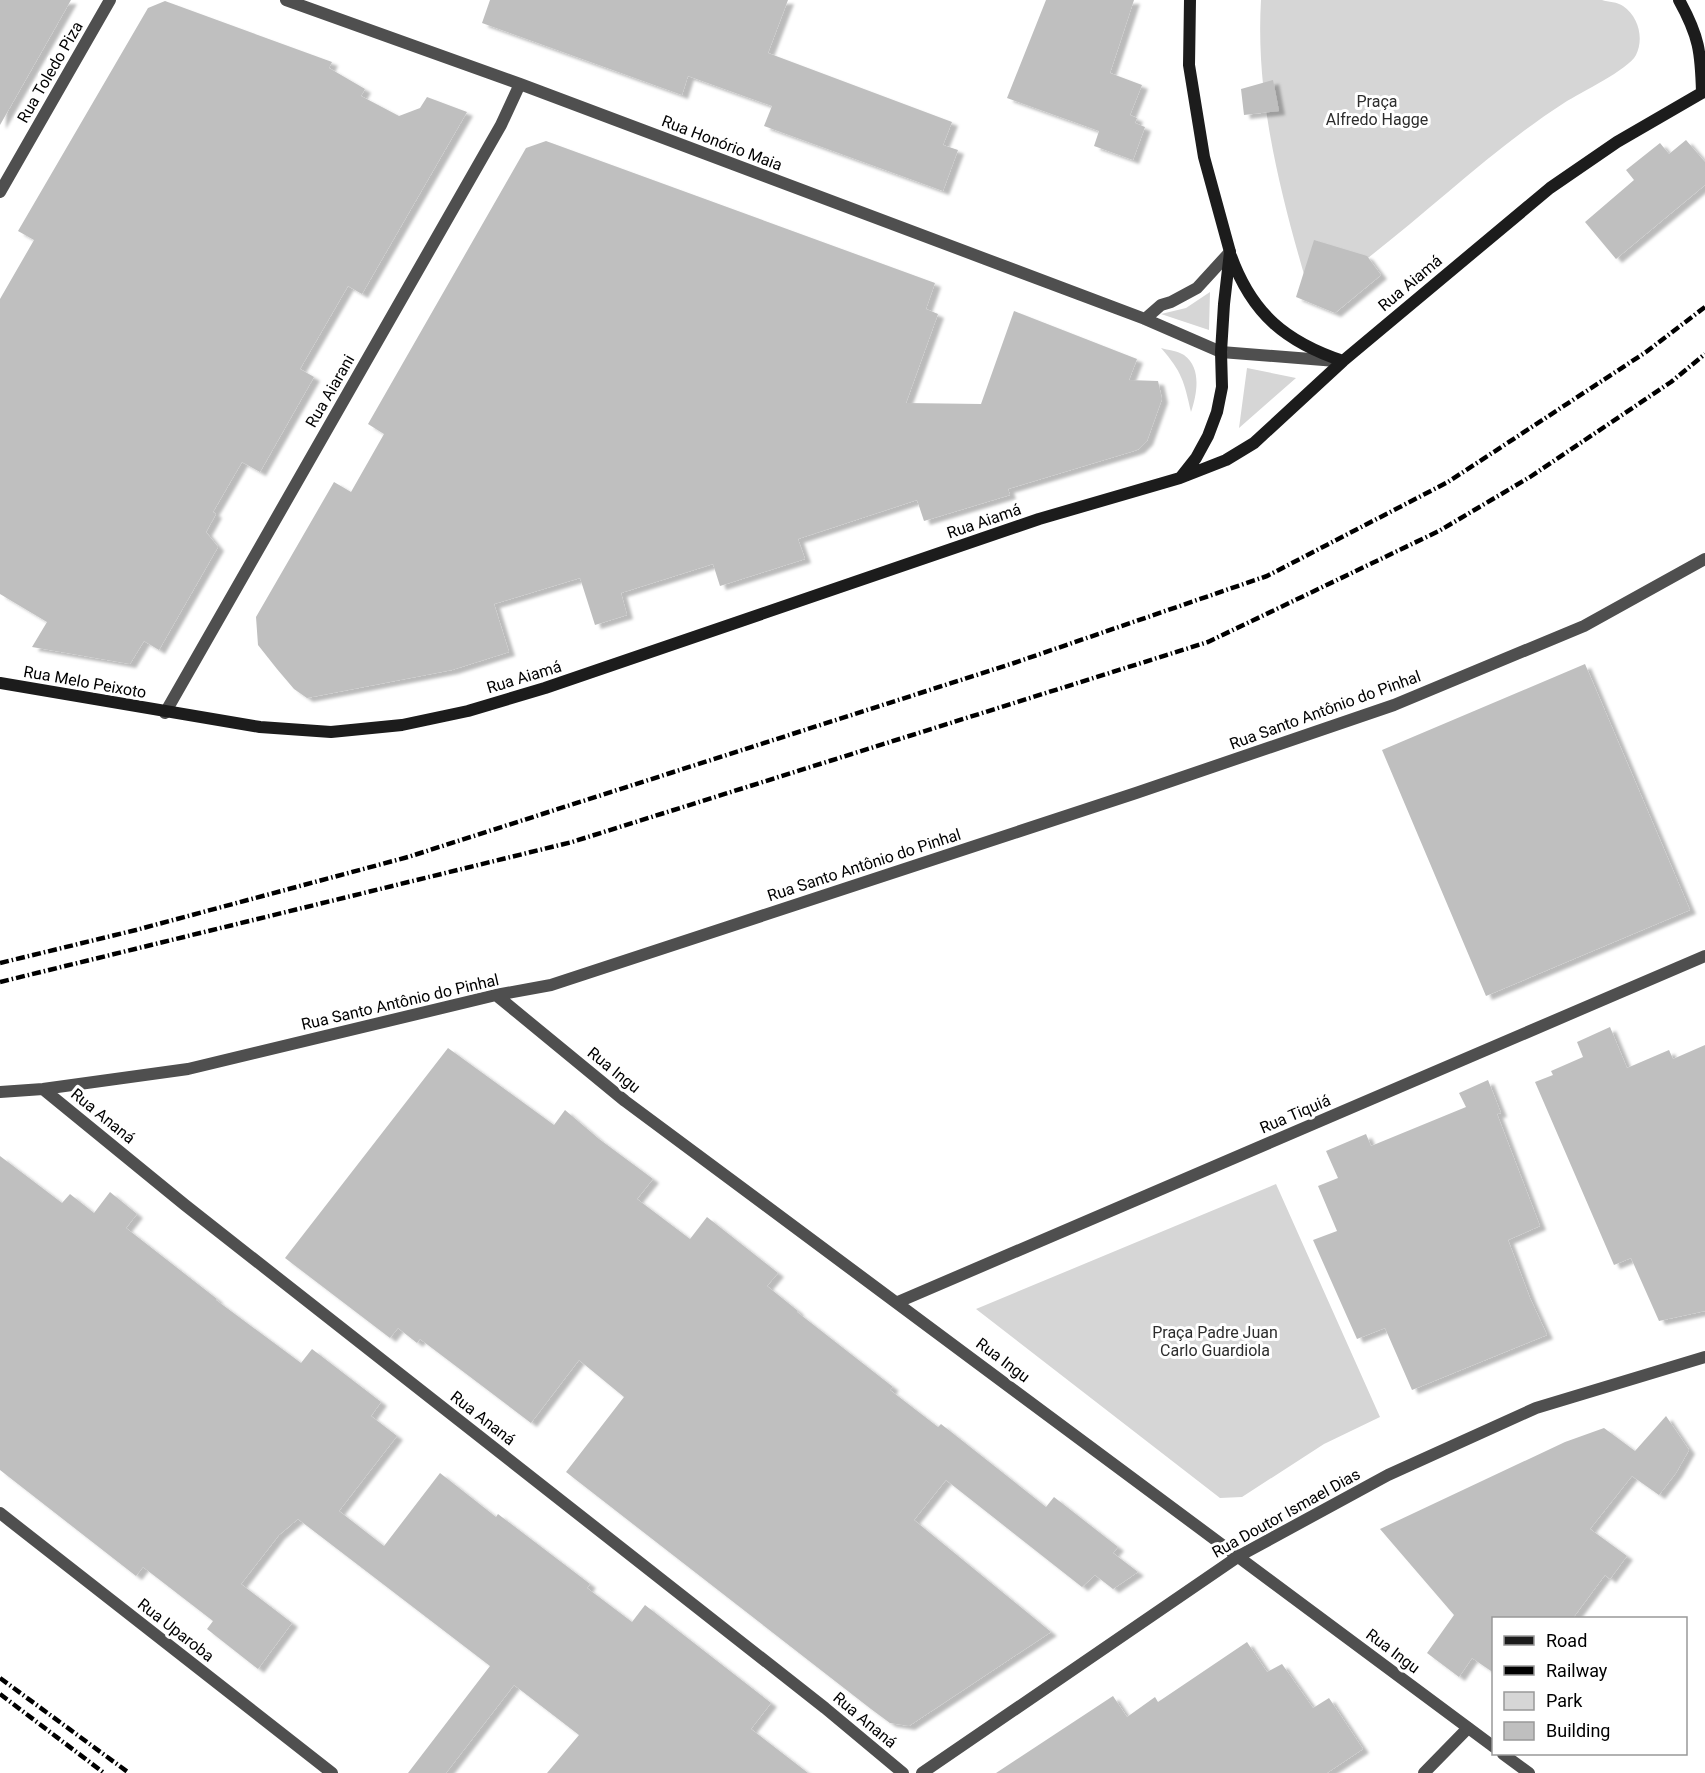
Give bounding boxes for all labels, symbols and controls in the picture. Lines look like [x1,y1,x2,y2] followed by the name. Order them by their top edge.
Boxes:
[13,18,87,126] street label: Rua Toledo Piza
[1326,92,1428,129] park label: Praça Alfredo Hagge
[659,111,785,175] street label: Rua Honório Maia
[1374,251,1446,315] street label: Rua Aiamá
[302,351,358,431] street label: Rua Aiarani
[944,499,1024,543] street label: Rua Aiamá
[484,657,564,697] street label: Rua Aiamá
[22,662,148,702] street label: Rua Melo Peixoto
[1227,666,1423,754] street label: Rua Santo Antônio do Pinhal
[765,825,963,905] street label: Rua Santo Antônio do Pinhal
[299,970,501,1034] street label: Rua Santo Antônio do Pinhal
[584,1043,644,1097] street label: Rua Ingu
[67,1084,139,1148] street label: Rua Ananá
[1257,1091,1333,1137] street label: Rua Tiquiá
[1152,1323,1278,1360] park label: Praça Padre Juan Carlo Guardiola
[972,1334,1034,1386] street label: Rua Ingu
[447,1387,519,1449] street label: Rua Ananá
[1209,1464,1363,1562] street label: Rua Doutor Ismael Dias
[134,1594,218,1666] street label: Rua Uparoba
[1492,1617,1687,1755] legend
[1362,1625,1424,1677] street label: Rua Ingu
[1546,1630,1587,1651] text: Road
[1546,1660,1608,1681] text: Railway
[829,1688,901,1752] street label: Rua Ananá
[1546,1690,1583,1711] text: Park
[1546,1720,1610,1741] text: Building

